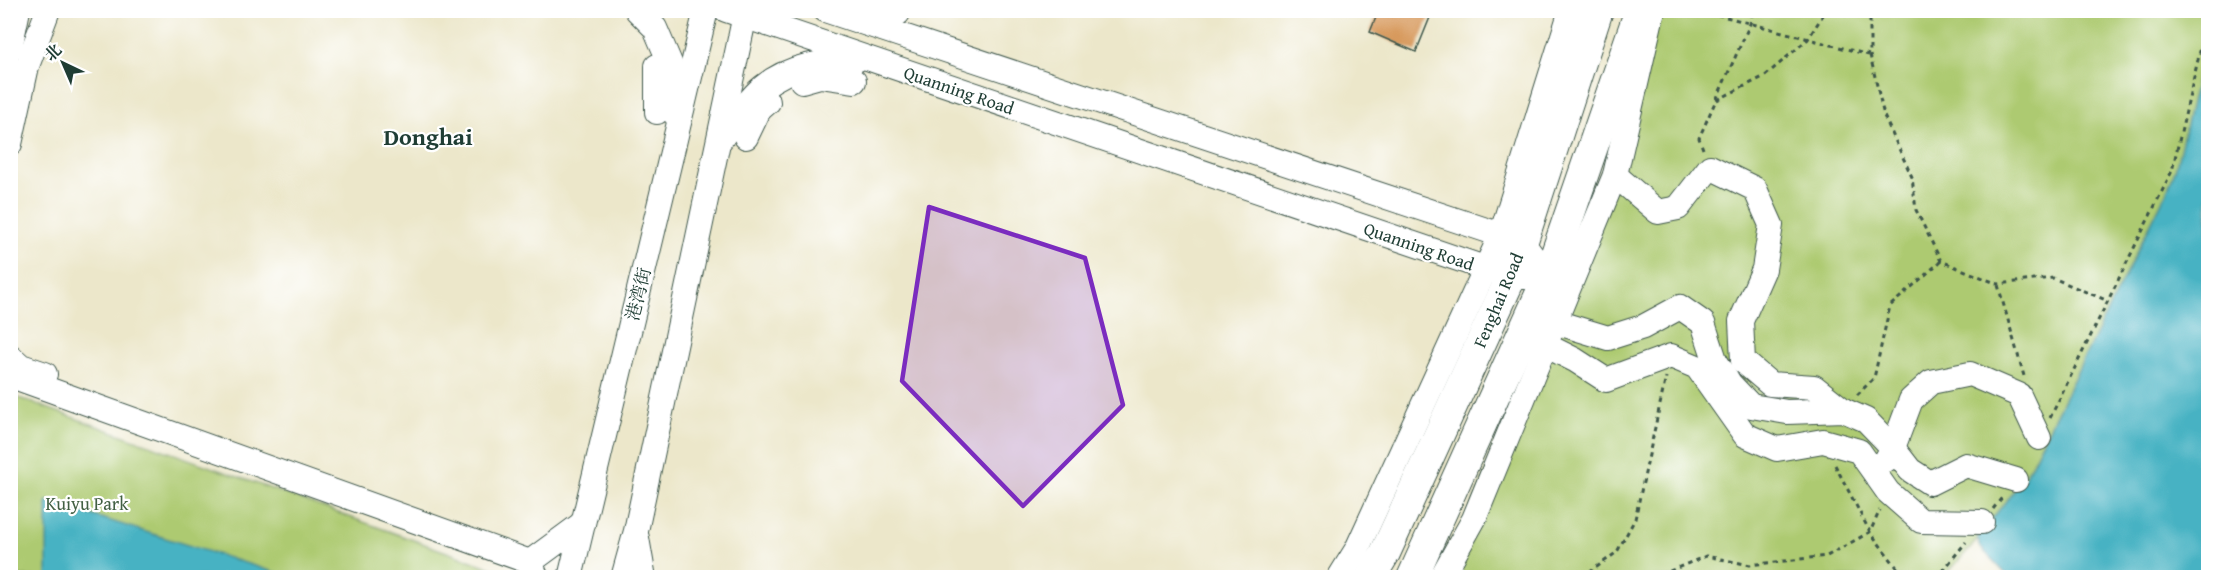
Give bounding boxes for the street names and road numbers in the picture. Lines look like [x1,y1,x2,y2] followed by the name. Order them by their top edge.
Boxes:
[900,58,1018,122] street label: Quanning Road
[1360,214,1478,278] street label: Quanning Road
[1466,248,1530,352] street label: Fenghai Road
[618,265,658,323] street label: 港湾街

